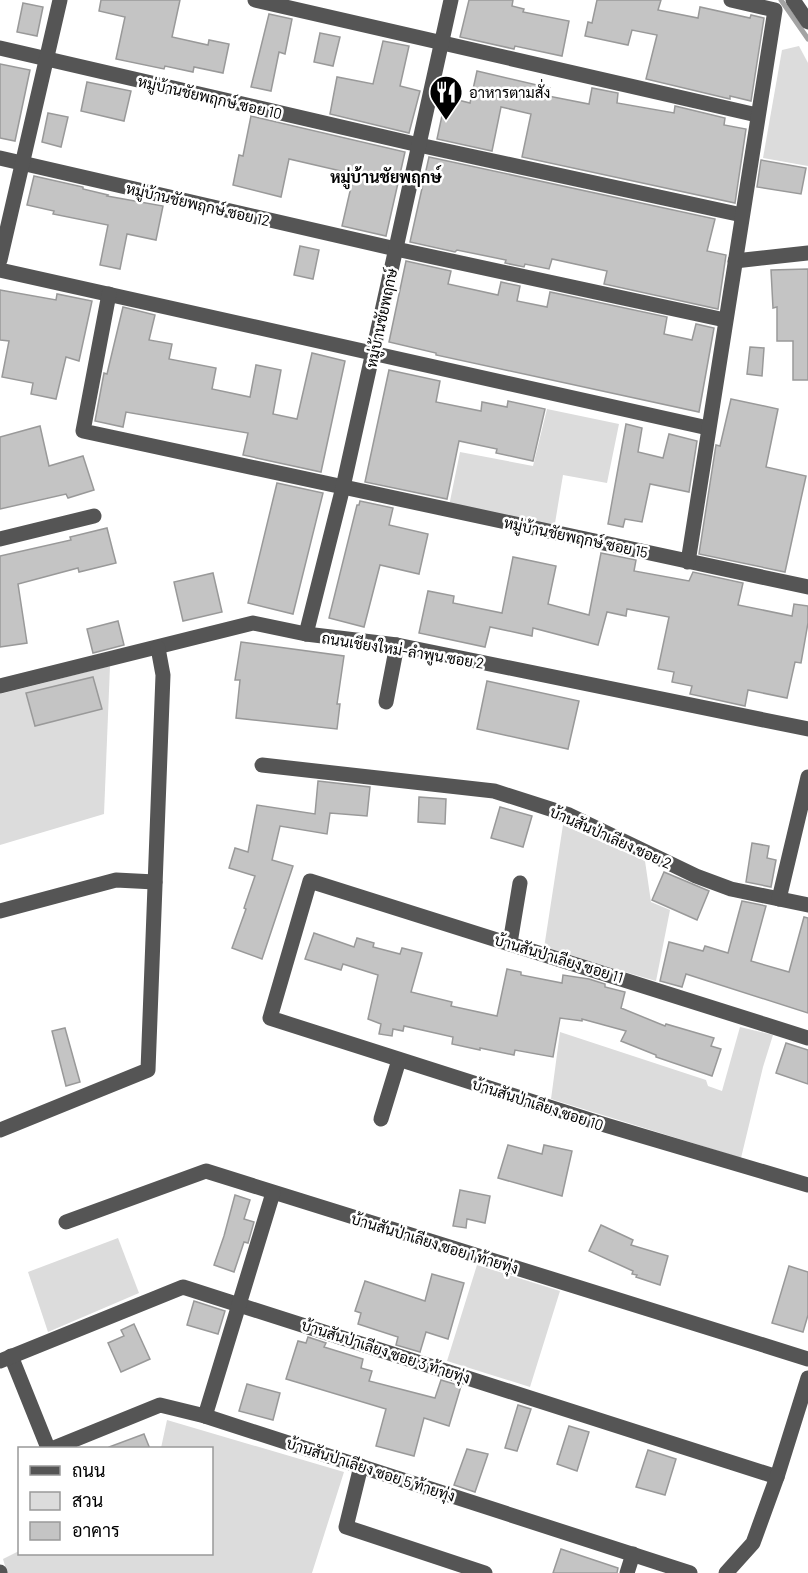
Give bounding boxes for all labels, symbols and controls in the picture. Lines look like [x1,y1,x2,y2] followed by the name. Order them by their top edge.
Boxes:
[136,72,284,124] street label: หมู่บ้านชัยพฤกษ์ ซอย 10
[428,74,464,121] restaurant icon: อาหารตามสั่ง
[469,78,550,101] place label: อาหารตามสั่ง
[330,165,442,190] district label: หมู่บ้านชัยพฤกษ์
[124,179,272,231] street label: หมู่บ้านชัยพฤกษ์ ซอย 12
[362,266,402,370] street label: หมู่บ้านชัยพฤกษ์
[502,513,650,563] street label: หมู่บ้านชัยพฤกษ์ ซอย 15
[320,628,486,674] street label: ถนนเชียงใหม่-ลำพูน ซอย 2
[547,802,675,872] street label: บ้านสันป่าเลียง ซอย 2
[492,930,626,986] street label: บ้านสันป่าเลียง ซอย 11
[470,1074,606,1134] street label: บ้านสันป่าเลียง ซอย 10
[348,1209,521,1280] street label: บ้านสันป่าเลียง ซอย 1 ท้ายทุ่ง
[298,1315,473,1390] street label: บ้านสันป่าเลียง ซอย 3 ท้ายทุ่ง
[283,1433,458,1508] street label: บ้านสันป่าเลียง ซอย 5 ท้ายทุ่ง
[18,1447,213,1555] legend
[72,1459,105,1481] text: ถนน
[72,1489,103,1511] text: สวน
[72,1519,120,1541] text: อาคาร

